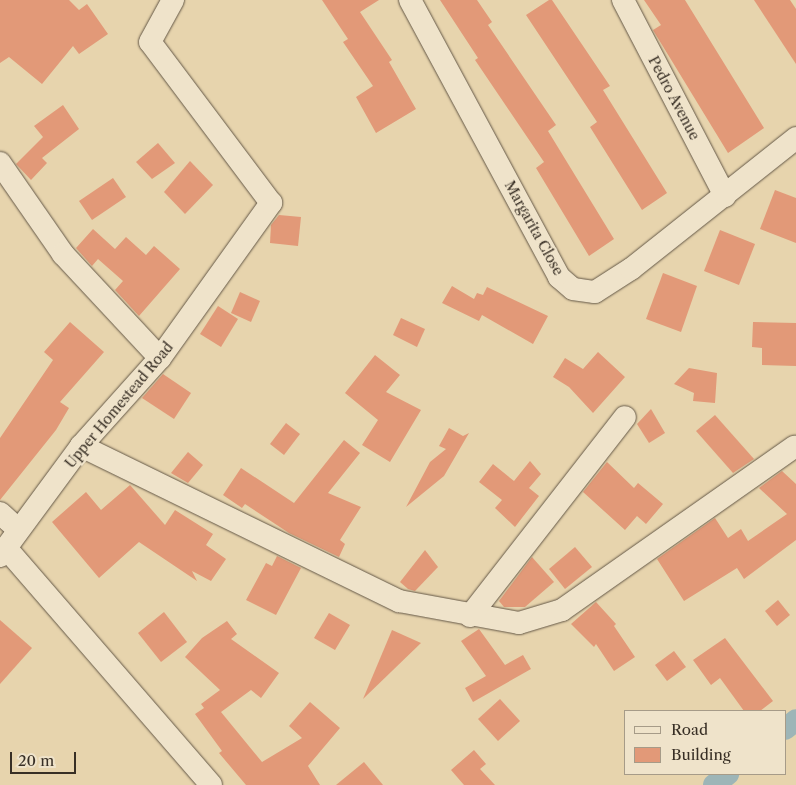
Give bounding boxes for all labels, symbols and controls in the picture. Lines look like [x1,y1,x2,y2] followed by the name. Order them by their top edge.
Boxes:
[645,53,703,143] street label: Pedro Avenue
[501,178,567,278] street label: Margarita Close
[61,339,177,471] street label: Upper Homestead Road
[624,710,786,775] legend
[671,720,708,739] text: Road
[12,742,79,774] scale bar
[671,745,731,764] text: Building
[18,751,54,770] text: 20 m

